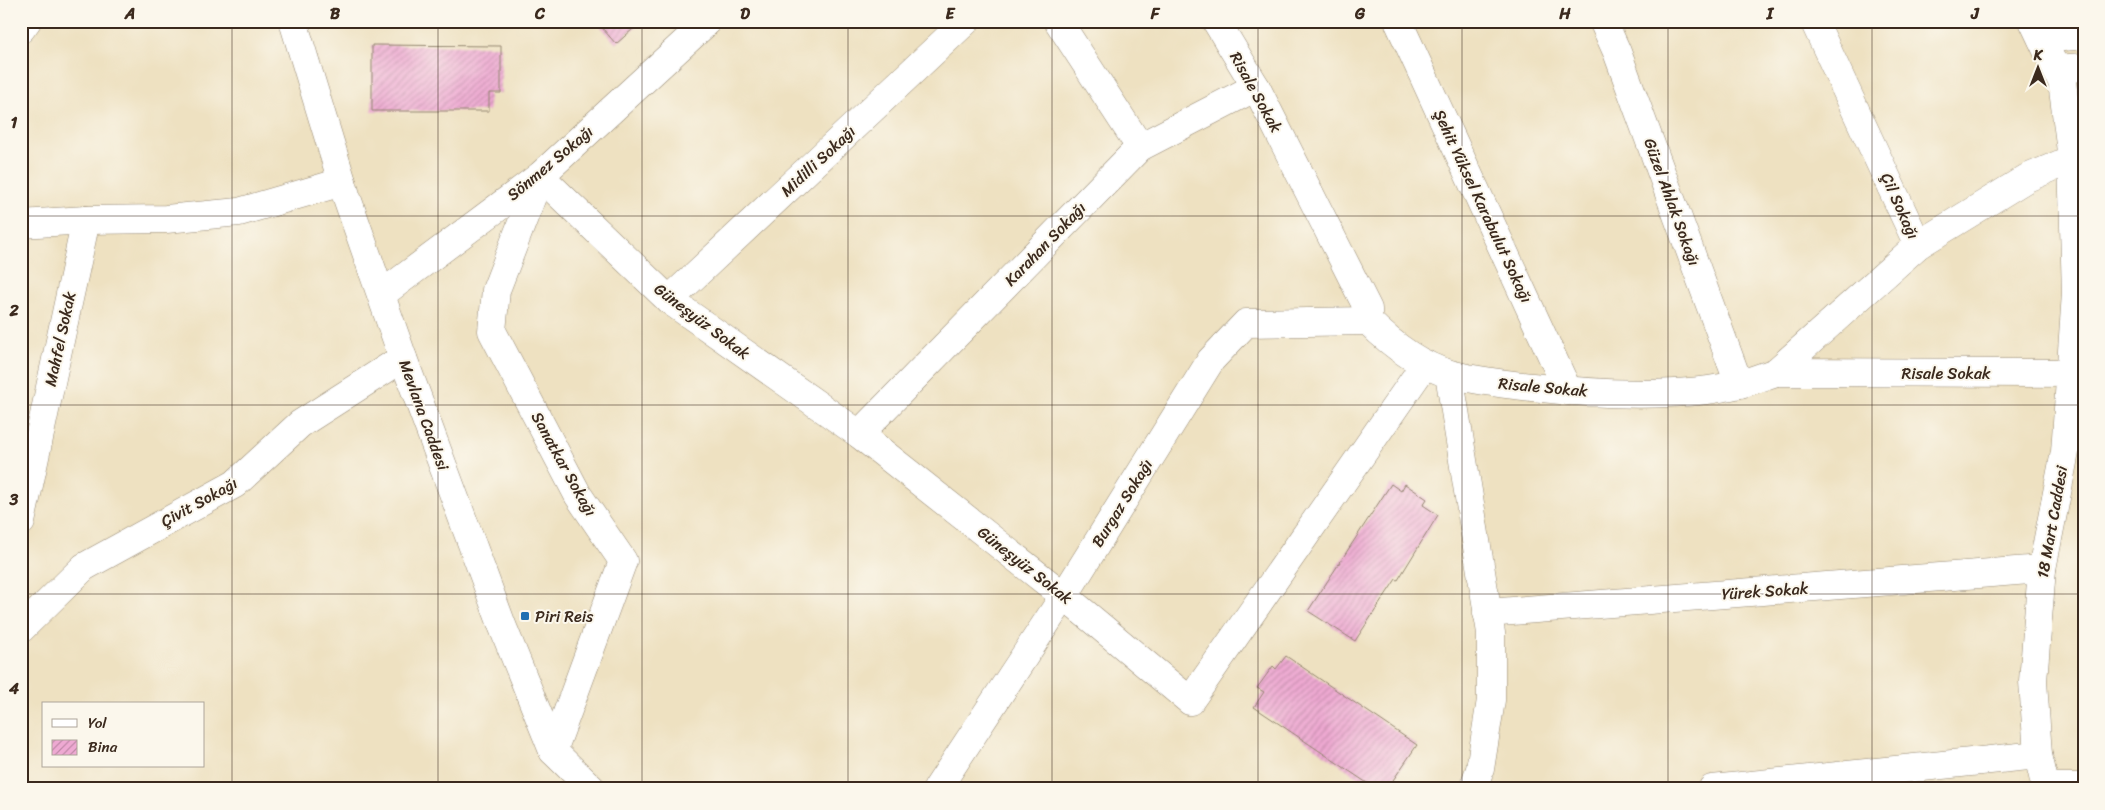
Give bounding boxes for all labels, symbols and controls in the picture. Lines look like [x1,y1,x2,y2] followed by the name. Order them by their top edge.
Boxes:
[124,0,135,28] text: A
[330,0,341,28] text: B
[534,0,546,28] text: C
[740,0,750,28] text: D
[946,0,956,28] text: E
[1150,0,1161,28] text: F
[1354,0,1366,28] text: G
[1558,0,1571,28] text: H
[1766,0,1775,28] text: I
[1970,0,1980,28] text: J
[2012,42,2062,92] north arrow
[2033,43,2044,68] text: K
[1222,46,1291,138] street label: Risale Sokak
[1425,104,1541,308] street label: Şehit Yüksel Karabulut Sokağı
[11,108,18,137] text: 1
[500,118,600,208] street label: Sönmez Sokağı
[773,118,863,204] street label: Midilli Sokağı
[1635,134,1709,270] street label: Güzel Ahlak Sokağı
[1872,168,1928,244] street label: Çil Sokağı
[997,195,1093,293] street label: Karahan Sokağı
[648,275,757,367] street label: Güneşyüz Sokak
[36,288,84,389] street label: Mahfel Sokak
[8,296,19,325] text: 2
[390,355,458,475] street label: Mevlana Caddesi
[1901,359,1991,388] street label: Risale Sokak
[1497,369,1589,405] street label: Risale Sokak
[523,406,605,522] street label: Sanatkar Sokağı
[1083,453,1161,553] street label: Burgaz Sokağı
[2028,463,2076,581] street label: 18 Mart Caddesi
[155,469,243,535] street label: Çivit Sokağı
[9,485,19,514] text: 3
[971,518,1079,612] street label: Güneşyüz Sokak
[1721,573,1810,608] street label: Yürek Sokak
[535,602,594,631] place label: Piri Reis
[519,610,531,622] marker: Piri Reis
[8,674,19,703] text: 4
[42,702,205,768] legend
[88,710,107,736] text: Yol
[88,734,118,760] text: Bina

